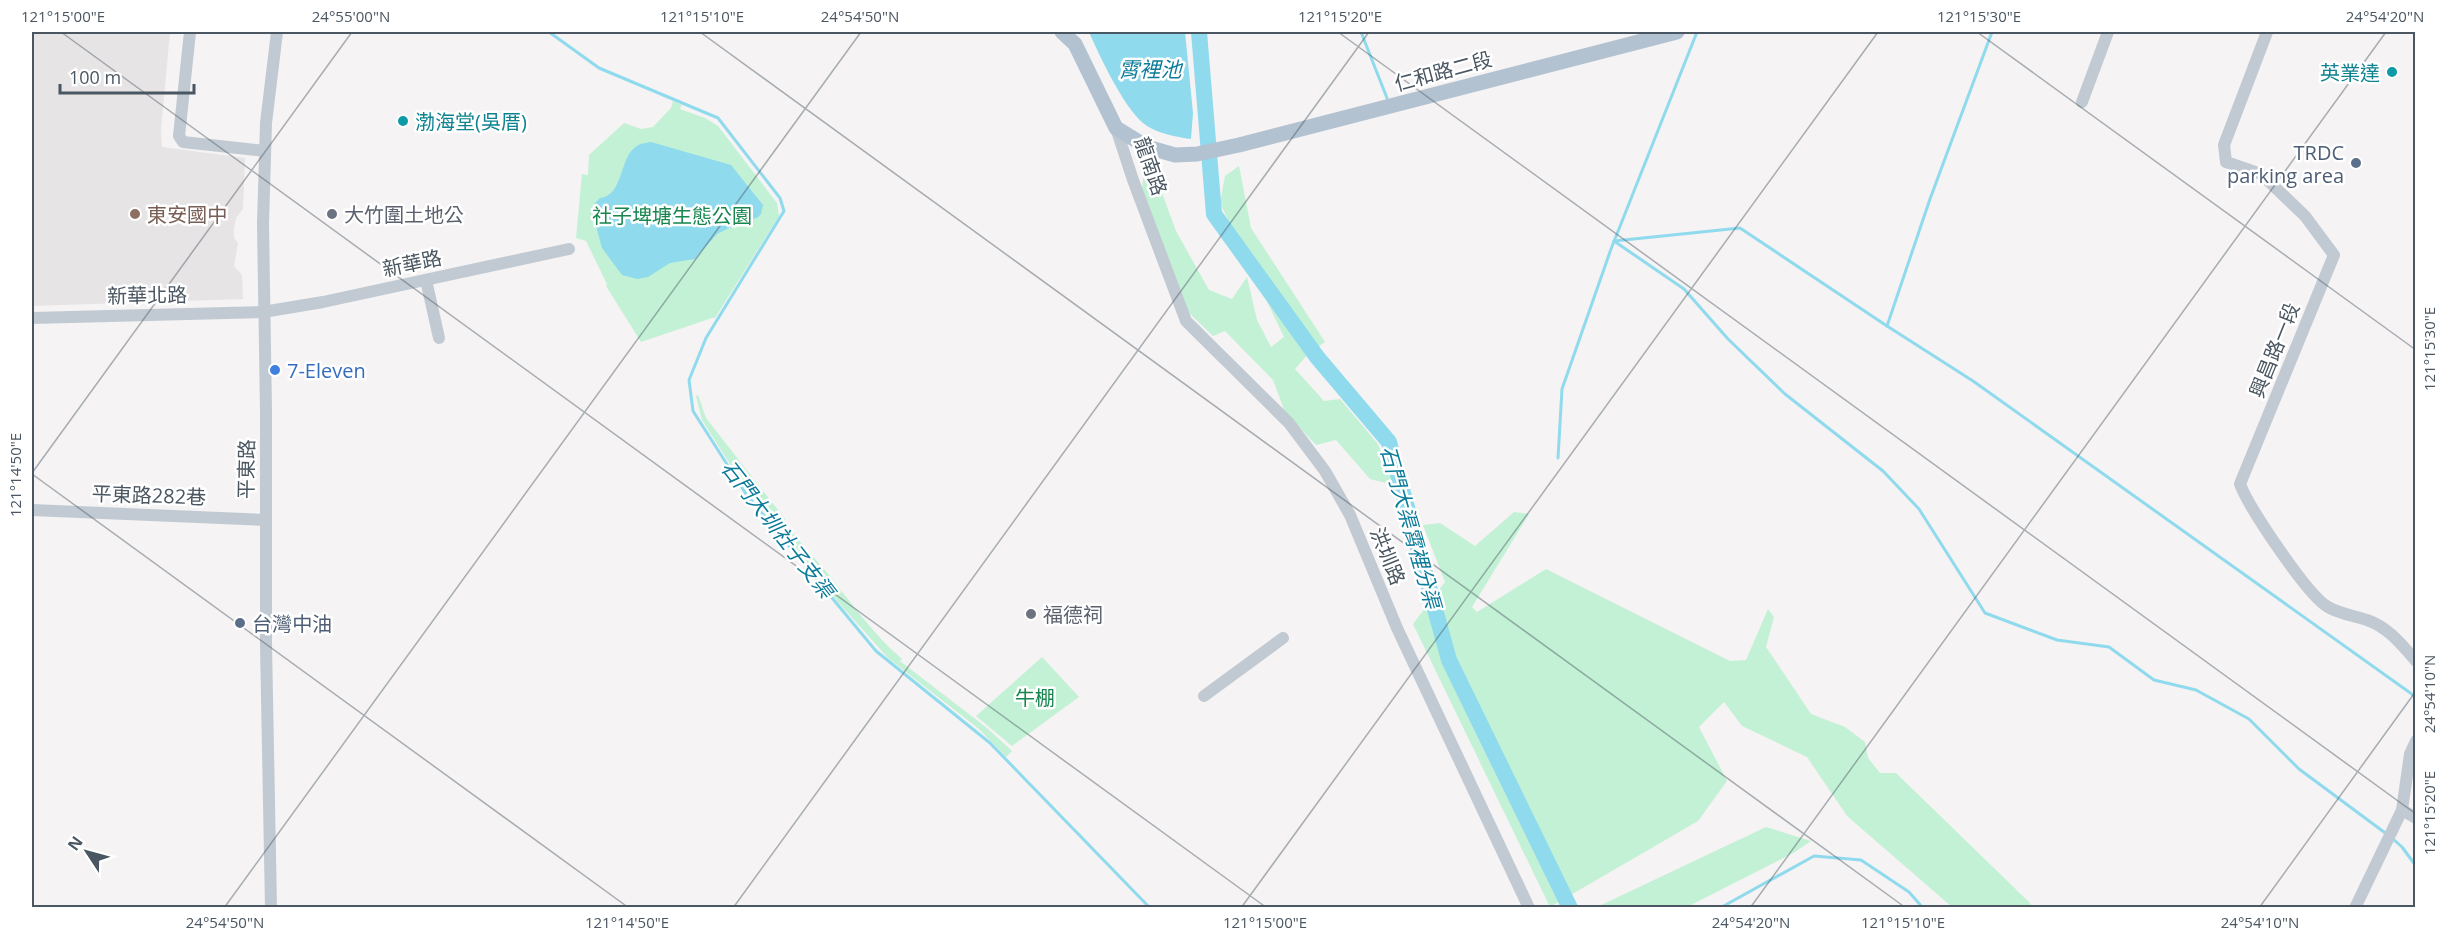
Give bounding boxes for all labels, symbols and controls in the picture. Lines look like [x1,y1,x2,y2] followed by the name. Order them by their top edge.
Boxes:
[21,6,105,26] text: 121°15'00"E
[312,6,390,26] text: 24°55'00"N
[660,6,744,26] text: 121°15'10"E
[821,6,899,26] text: 24°54'50"N
[1298,6,1382,26] text: 121°15'20"E
[1937,6,2021,26] text: 121°15'30"E
[2346,6,2424,26] text: 24°54'20"N
[1391,45,1495,97] street label: 仁和路二段
[1119,55,1183,83] water label: 霄裡池
[60,57,194,95] scale bar
[2320,59,2380,86] place label: 英業達
[69,65,121,89] text: 100 m
[2385,65,2399,79] marker: 英業達
[415,108,527,135] place label: 渤海堂(吳厝)
[396,114,410,128] marker: 渤海堂(吳厝)
[1128,133,1174,199] street label: 龍南路
[2227,139,2344,189] place label: TRDC parking area
[2349,156,2363,170] marker: TRDC parking area
[147,201,227,228] place label: 東安國中
[344,201,464,228] place label: 大竹圍土地公
[592,202,752,229] park label: 社子埤塘生態公園
[128,207,142,221] marker: 東安國中
[325,207,339,221] marker: 大竹圍土地公
[380,244,444,282] street label: 新華路
[107,281,187,309] street label: 新華北路
[2243,299,2305,401] street label: 興昌路一段
[2419,307,2439,391] text: 121°15'30"E
[287,357,366,384] place label: 7-Eleven
[268,363,282,377] marker: 7-Eleven
[5,433,25,517] text: 121°14'50"E
[232,439,260,499] street label: 平東路
[1374,442,1448,614] water label: 石門大渠霄裡分渠
[715,454,843,606] water label: 石門大圳社子支渠
[91,480,207,510] street label: 平東路282巷
[1364,523,1412,589] street label: 洪圳路
[1043,601,1103,628] place label: 福德祠
[1024,607,1038,621] marker: 福德祠
[252,610,332,637] place label: 台灣中油
[233,616,247,630] marker: 台灣中油
[2419,655,2439,733] text: 24°54'10"N
[1015,684,1055,711] park label: 牛棚
[2419,771,2439,855] text: 121°15'20"E
[57,822,117,882] north arrow
[62,831,88,855] text: N
[186,912,264,932] text: 24°54'50"N
[585,912,669,932] text: 121°14'50"E
[1223,912,1307,932] text: 121°15'00"E
[1712,912,1790,932] text: 24°54'20"N
[1861,912,1945,932] text: 121°15'10"E
[2221,912,2299,932] text: 24°54'10"N

